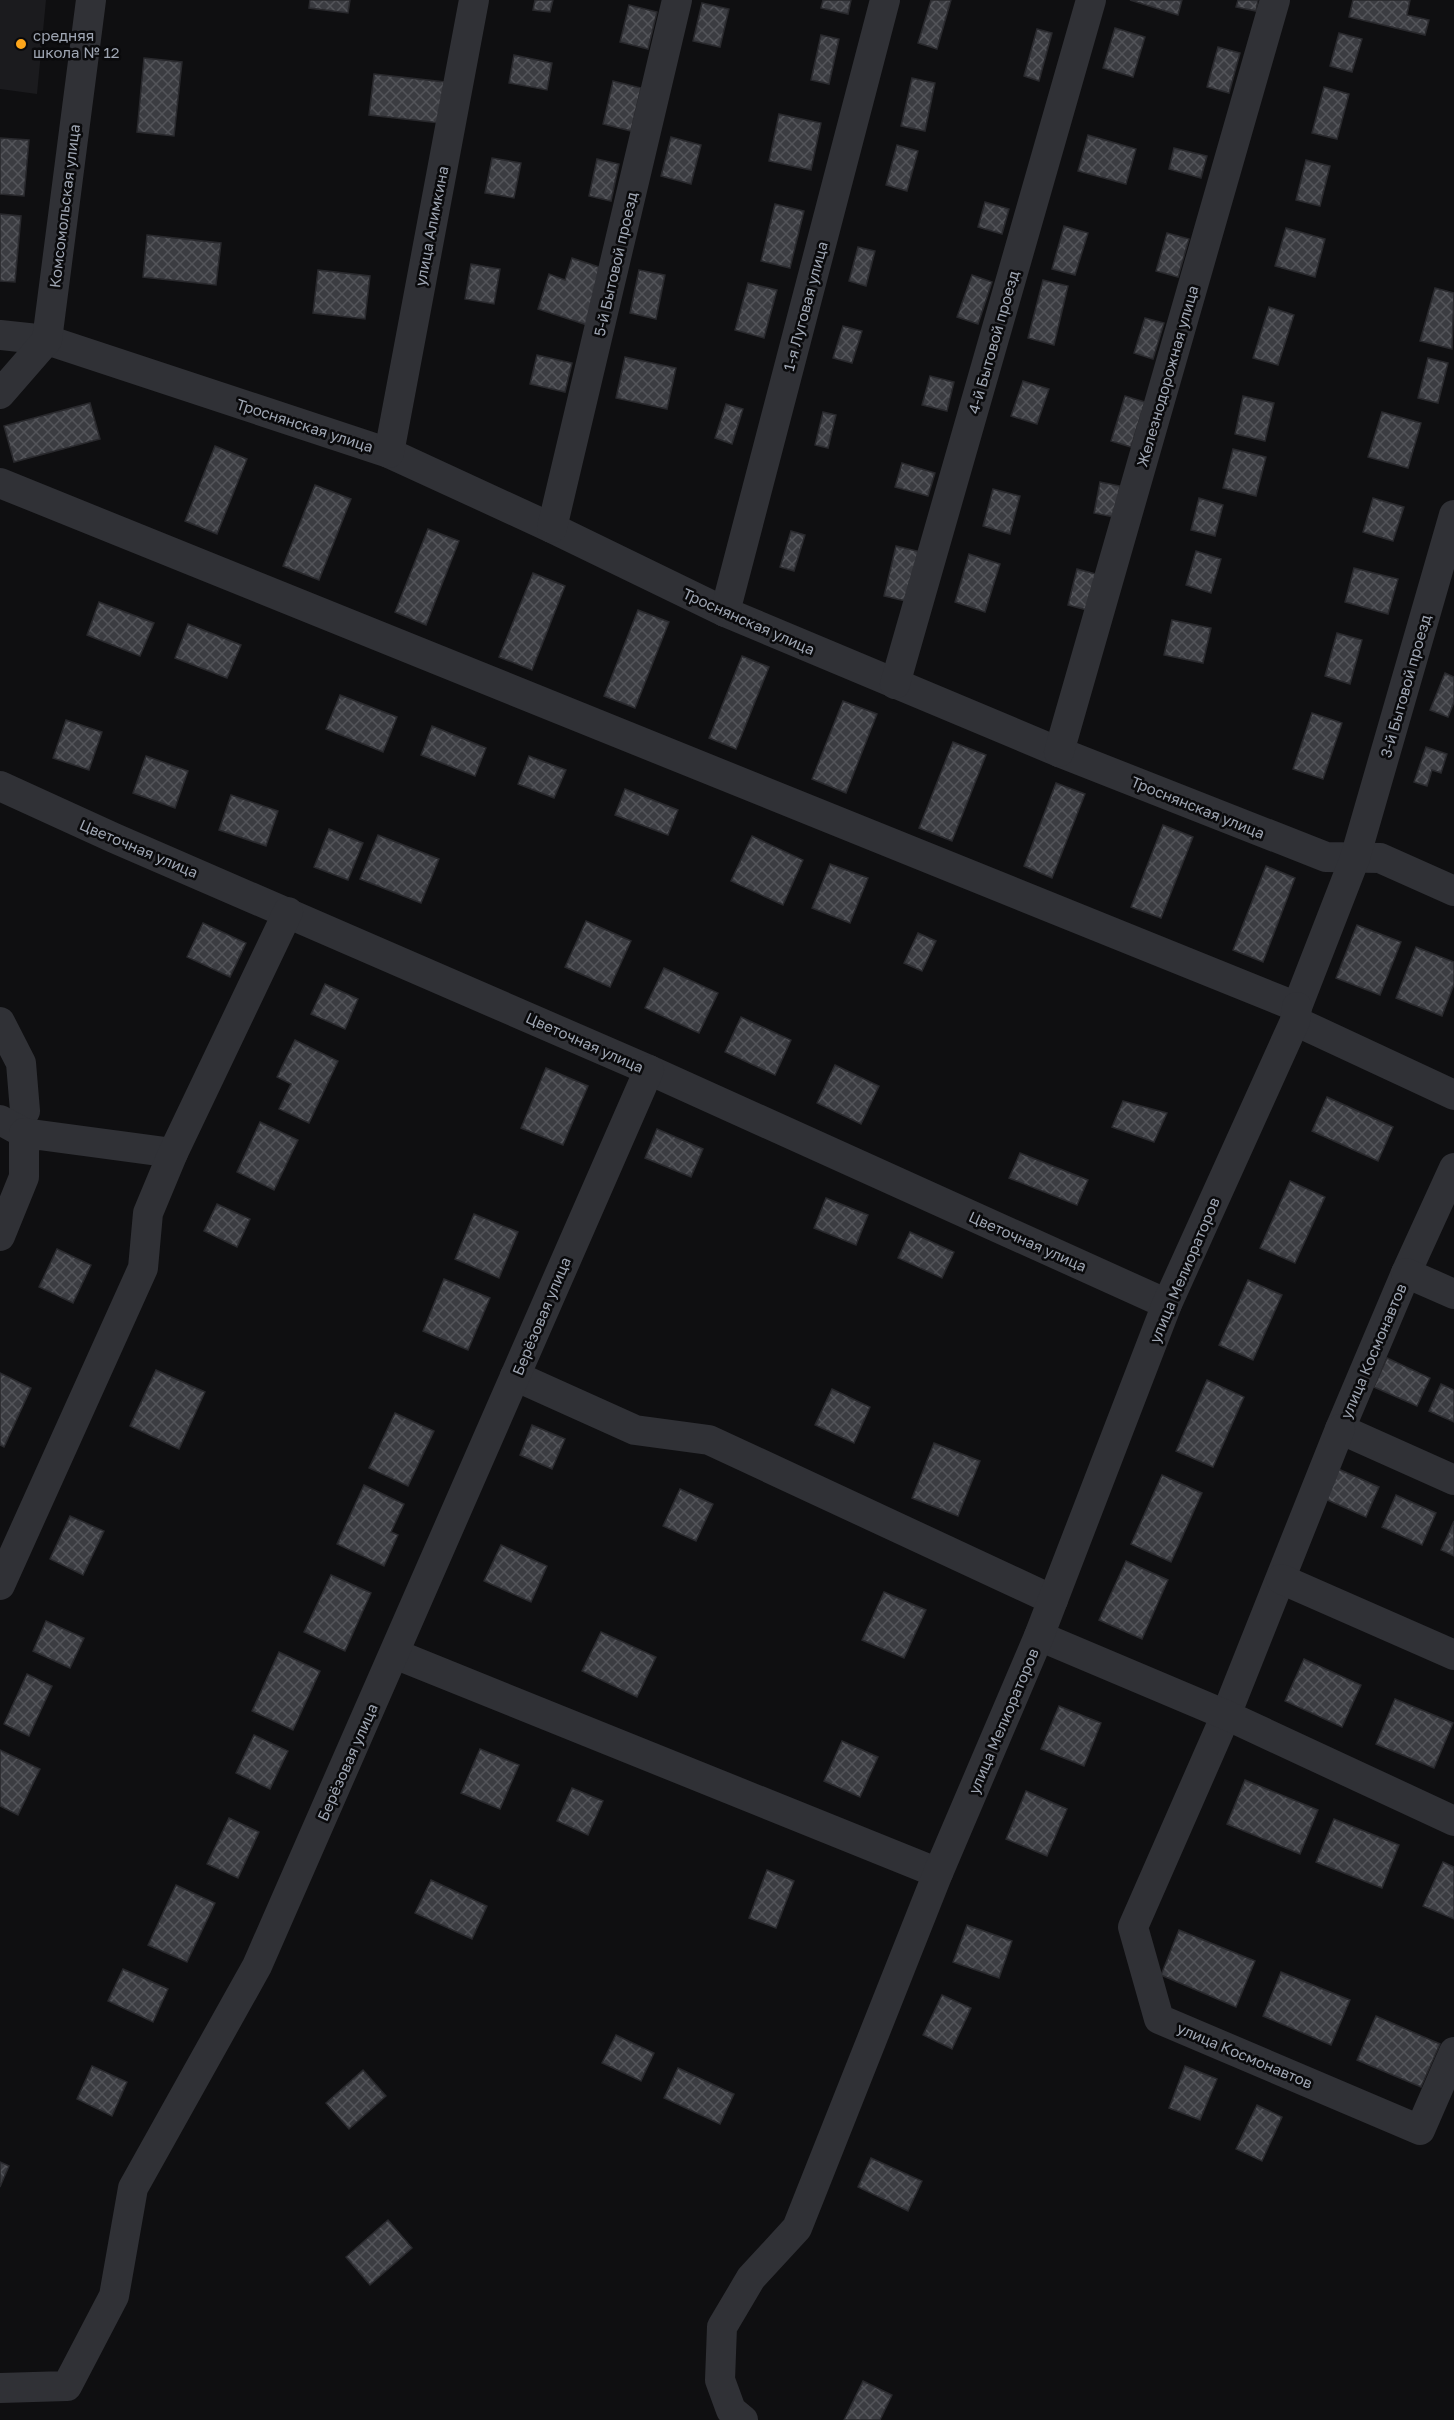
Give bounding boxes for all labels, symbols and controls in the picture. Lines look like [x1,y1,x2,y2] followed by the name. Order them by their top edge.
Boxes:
[33,26,119,61] place label: средняя школа № 12
[14,37,28,51] marker: средняя школа № 12
[45,123,83,289] street label: Комсомольская улица
[411,164,451,288] street label: улица Алимкина
[590,190,640,338] street label: 5-й Бытовой проезд
[779,239,831,373] street label: 1-я Луговая улица
[964,268,1022,416] street label: 4-й Бытовой проезд
[1132,283,1202,469] street label: Железнодорожная улица
[234,394,376,456] street label: Троснянская улица
[680,584,818,658] street label: Троснянская улица
[1376,612,1434,760] street label: 3-й Бытовой проезд
[1129,772,1267,842] street label: Троснянская улица
[77,815,201,881] street label: Цветочная улица
[523,1008,647,1076] street label: Цветочная улица
[1145,1194,1223,1346] street label: улица Мелиораторов
[966,1207,1090,1275] street label: Цветочная улица
[508,1254,574,1378] street label: Берёзовая улица
[1336,1281,1410,1421] street label: улица Космонавтов
[964,1645,1042,1797] street label: улица Мелиораторов
[313,1700,381,1824] street label: Берёзовая улица
[1175,2018,1315,2092] street label: улица Космонавтов

